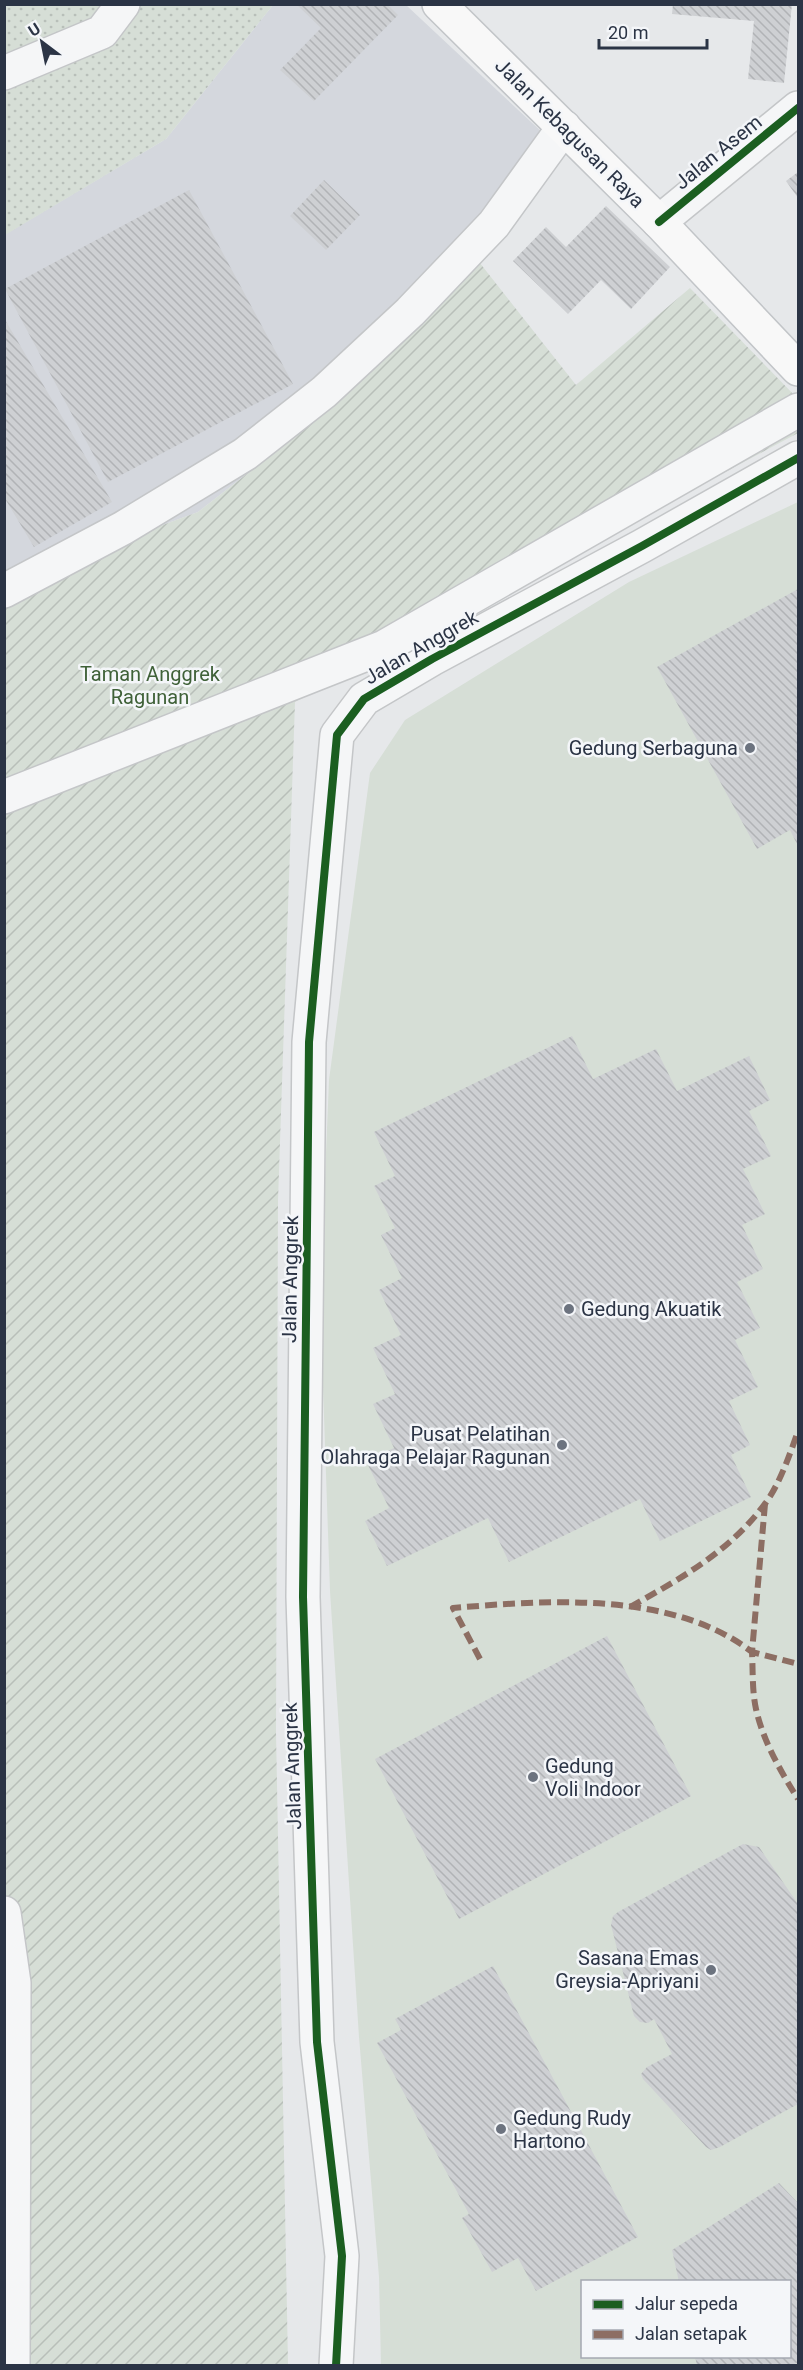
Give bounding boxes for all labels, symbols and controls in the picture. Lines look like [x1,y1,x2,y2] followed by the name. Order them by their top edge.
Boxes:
[12,12,72,72] north arrow
[599,12,707,50] scale bar
[25,19,44,41] text: U
[608,22,648,43] text: 20 m
[490,53,650,213] street label: Jalan Kebagusan Raya
[670,110,766,194] street label: Jalan Asem
[360,604,483,689] street label: Jalan Anggrek
[80,662,221,709] park label: Taman Anggrek Ragunan
[569,736,738,760] place label: Gedung Serbaguna
[743,741,757,755] marker: Gedung Serbaguna
[277,1214,303,1343] street label: Jalan Anggrek
[581,1297,722,1321] place label: Gedung Akuatik
[562,1302,576,1316] marker: Gedung Akuatik
[320,1422,550,1469] place label: Pusat Pelatihan Olahraga Pelajar Ragunan
[555,1438,569,1452] marker: Pusat Pelatihan Olahraga Pelajar Ragunan
[278,1701,306,1830] street label: Jalan Anggrek
[545,1754,641,1801] place label: Gedung Voli Indoor
[526,1770,540,1784] marker: Gedung Voli Indoor
[555,1946,699,1993] place label: Sasana Emas Greysia-Apriyani
[704,1963,718,1977] marker: Sasana Emas Greysia-Apriyani
[513,2106,631,2153] place label: Gedung Rudy Hartono
[494,2122,508,2136] marker: Gedung Rudy Hartono
[581,2280,791,2358] legend
[635,2293,738,2314] text: Jalur sepeda
[635,2323,748,2344] text: Jalan setapak

